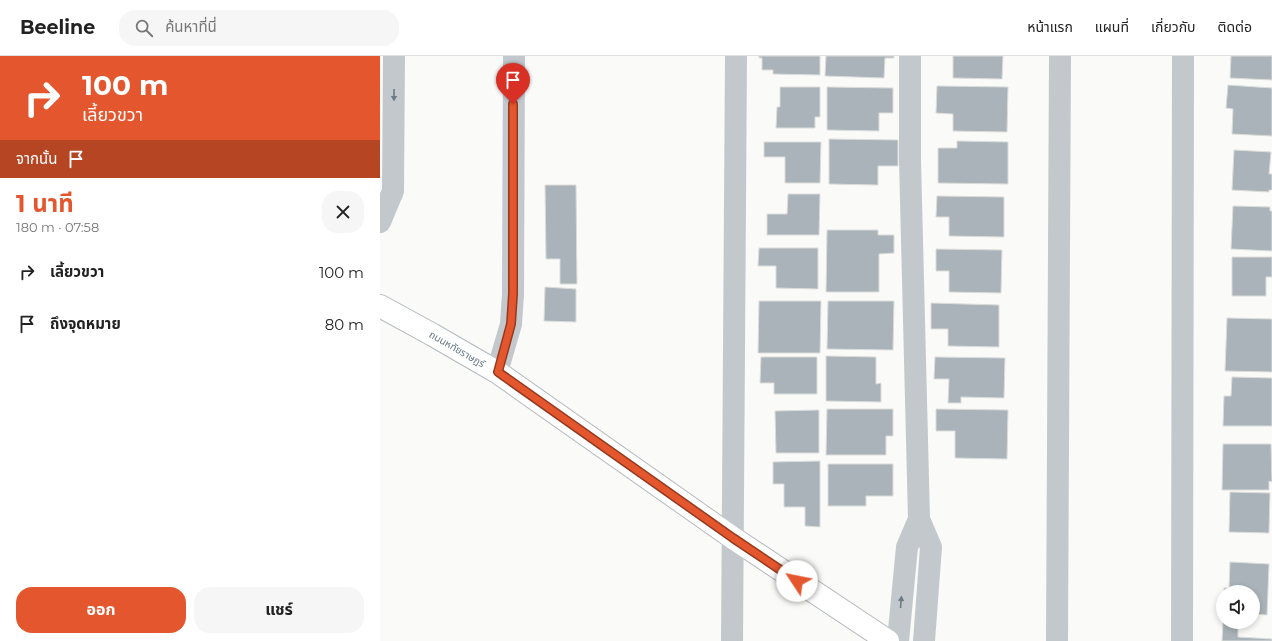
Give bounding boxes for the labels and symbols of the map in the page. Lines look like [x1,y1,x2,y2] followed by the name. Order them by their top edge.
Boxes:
[496,63,530,104] pin
[391,89,397,102] one-way arrow
[427,328,488,370] street label: ถนนหทัยราษฎร์
[776,560,818,602] position arrow
[898,596,904,608] one-way arrow

